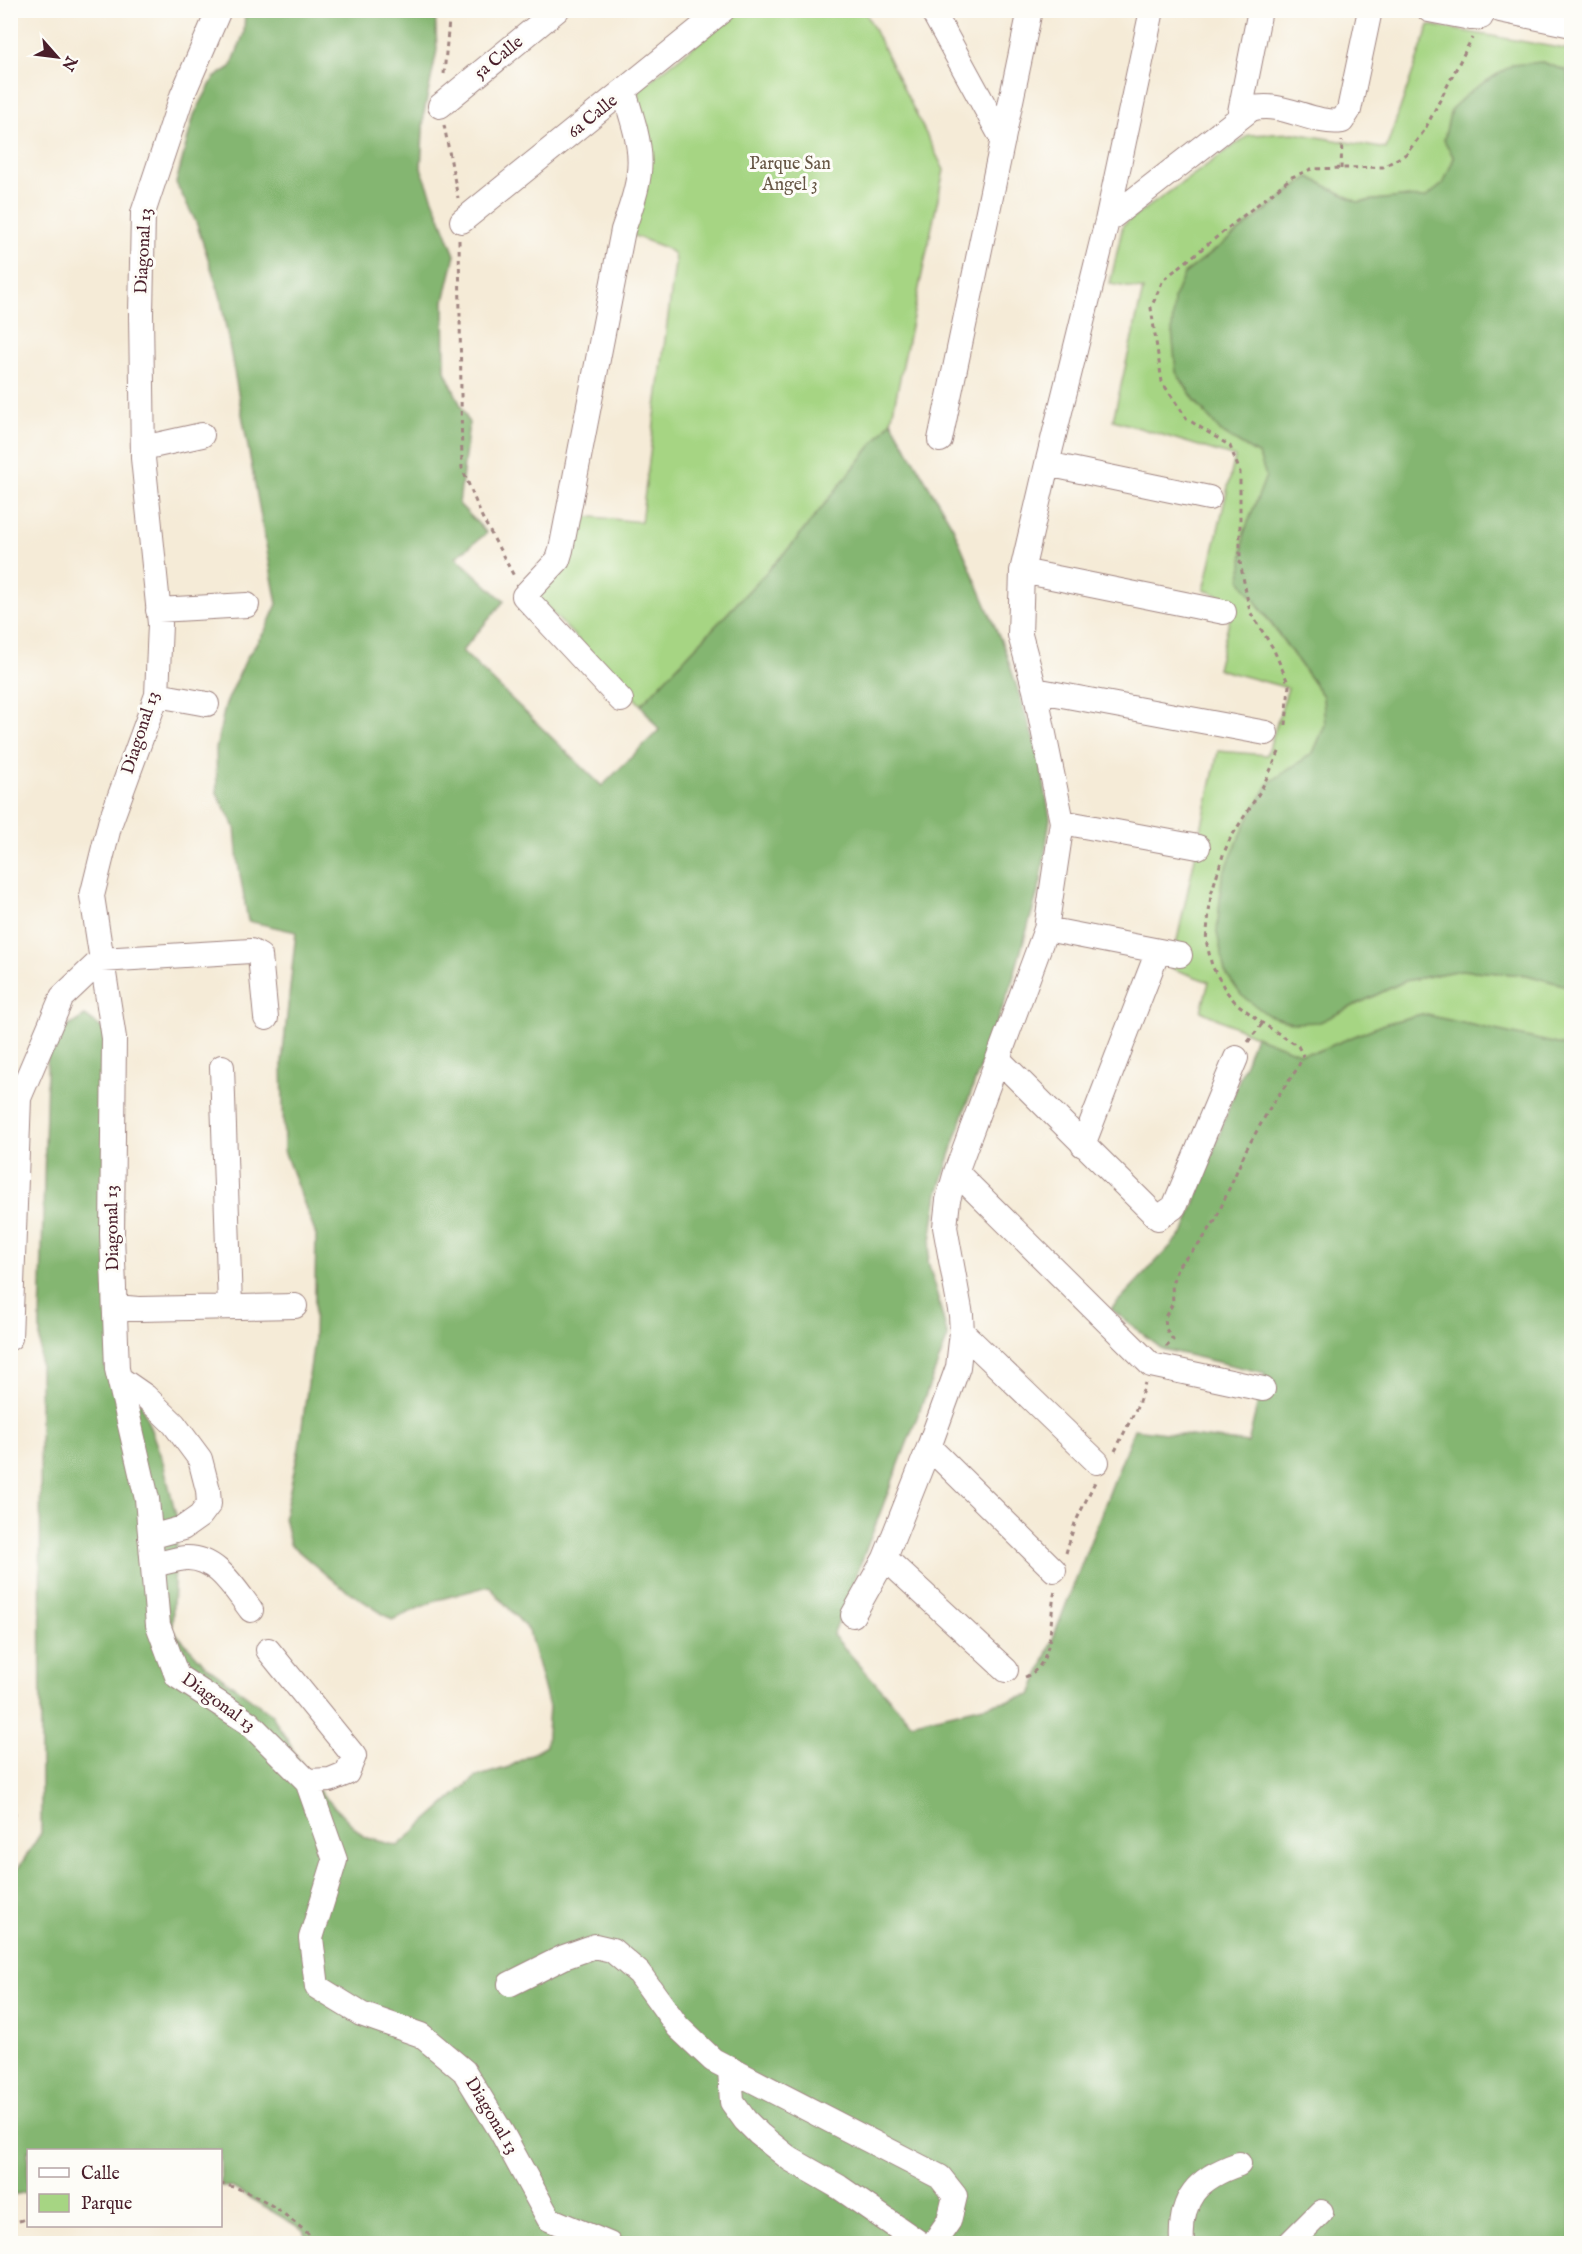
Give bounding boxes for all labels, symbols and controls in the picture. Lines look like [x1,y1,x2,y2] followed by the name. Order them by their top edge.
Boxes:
[27,27,87,87] north arrow
[470,31,528,85] street label: 5a Calle
[56,51,81,74] text: N
[563,90,623,144] street label: 6a Calle
[749,153,831,197] park label: Parque San Angel 3
[130,207,158,295] street label: Diagonal 13
[117,689,165,777] street label: Diagonal 13
[101,1185,125,1271] street label: Diagonal 13
[176,1668,260,1738] street label: Diagonal 13
[459,2073,523,2159] street label: Diagonal 13
[27,2149,222,2227] legend
[81,2163,120,2186] text: Calle
[81,2193,132,2216] text: Parque

